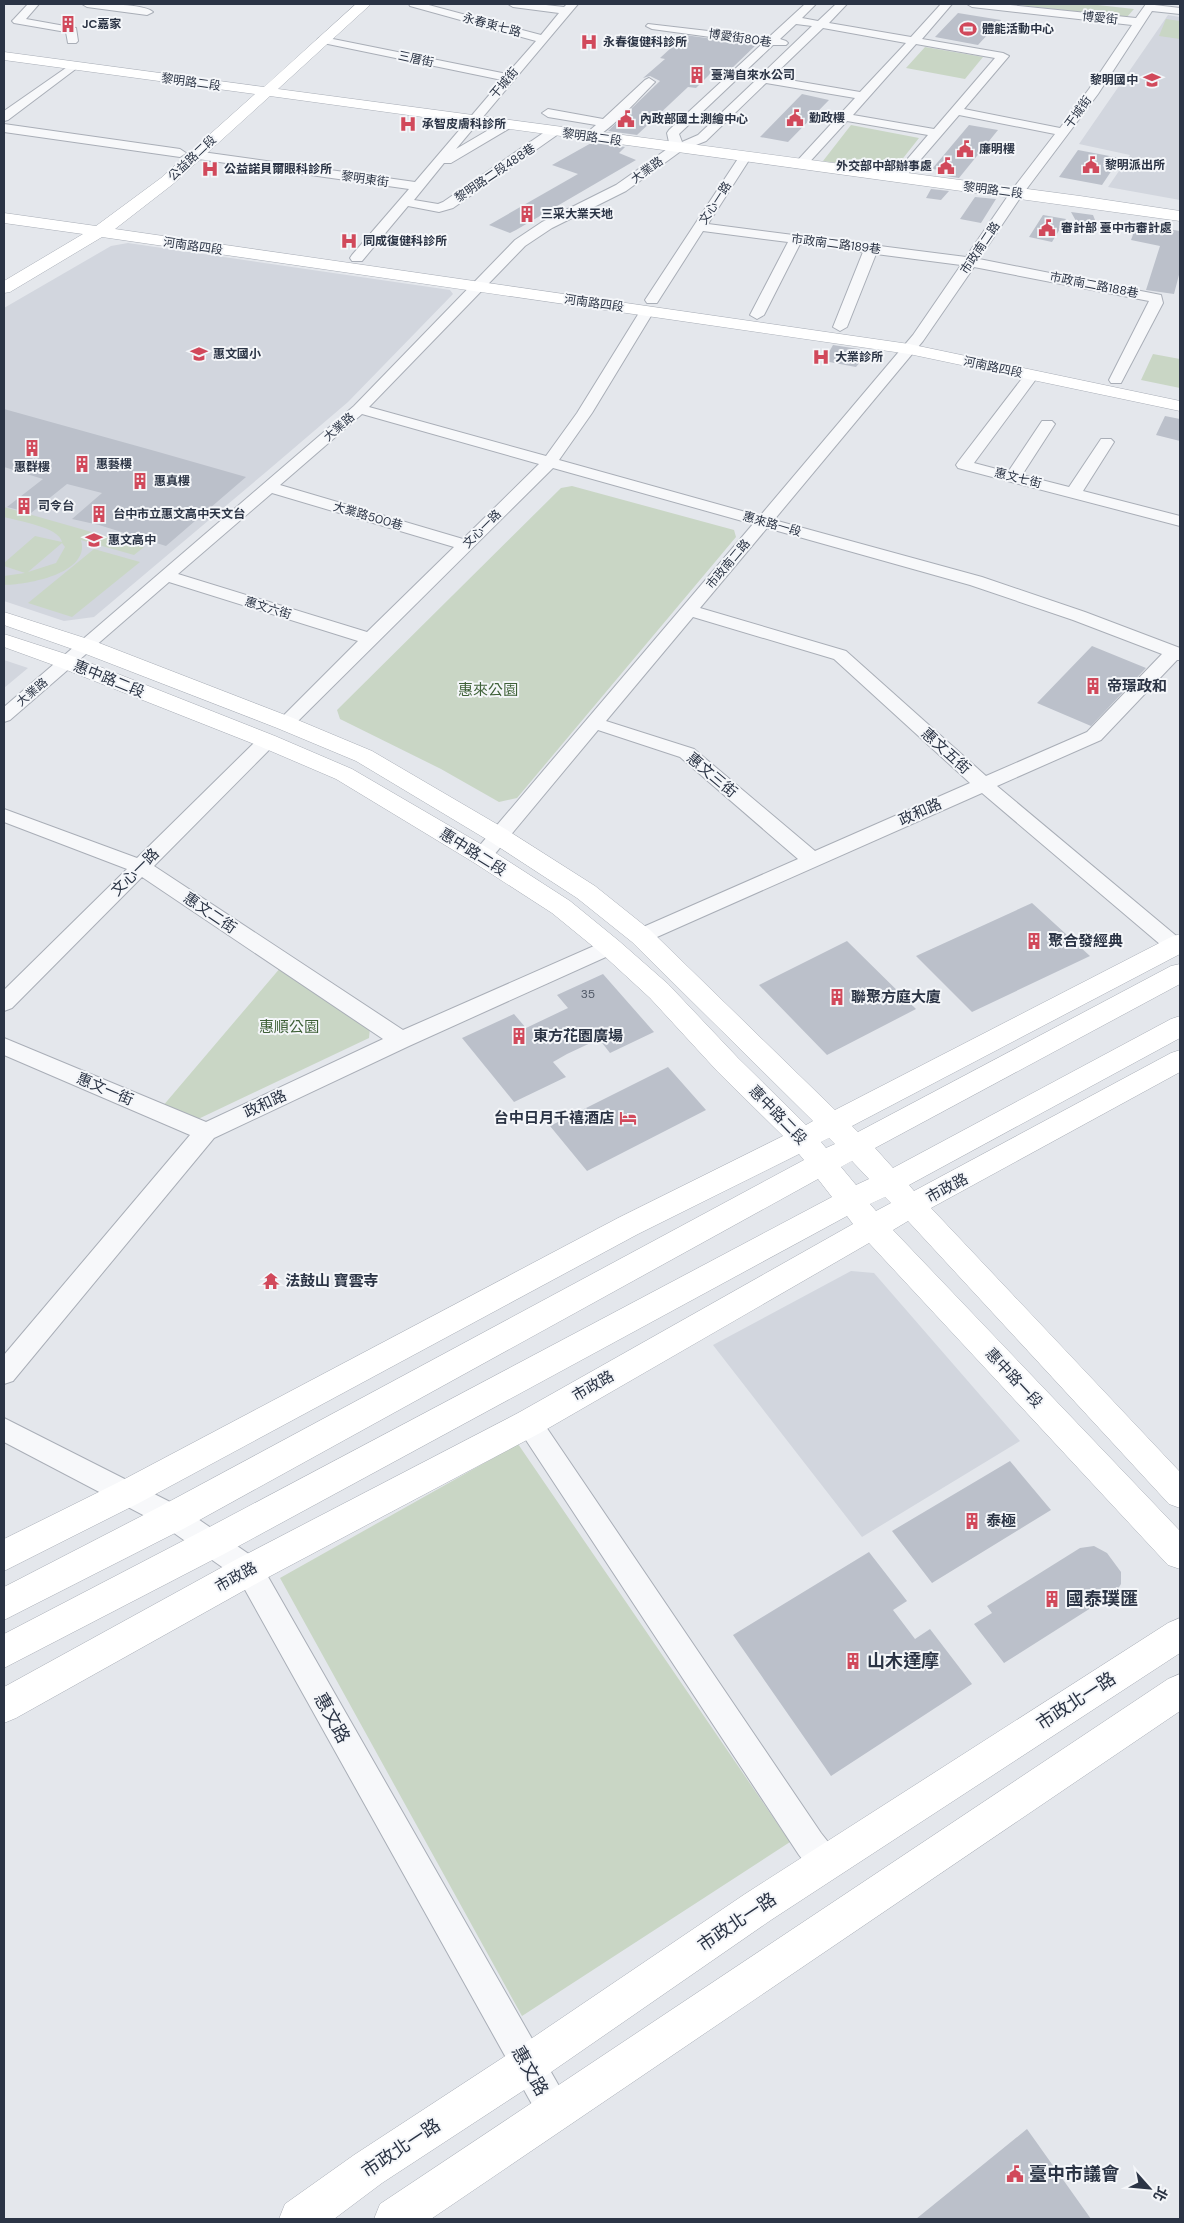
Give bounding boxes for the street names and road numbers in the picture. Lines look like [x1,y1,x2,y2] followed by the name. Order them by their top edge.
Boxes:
[1081,8,1119,28] street label: 博愛街
[461,10,523,40] street label: 永春東七路
[707,26,773,50] street label: 博愛街80巷
[397,47,435,71] street label: 三厝街
[486,64,522,102] street label: 干城街
[160,70,222,94] street label: 黎明路二段
[1061,93,1095,131] street label: 干城街
[561,125,623,149] street label: 黎明路二段
[165,132,219,184] street label: 公益路二段
[452,140,538,206] street label: 黎明路二段488巷
[628,153,666,187] street label: 大業路
[340,168,390,190] street label: 黎明東街
[962,178,1024,202] street label: 黎明路二段
[695,179,735,227] street label: 文心一路
[957,219,1003,277] street label: 市政南二路
[790,231,882,257] street label: 市政南二路189巷
[162,234,224,258] street label: 河南路四段
[1048,269,1140,301] street label: 市政南二路188巷
[563,291,625,315] street label: 河南路四段
[962,353,1024,381] street label: 河南路四段
[320,409,358,445] street label: 大業路
[993,464,1043,492] street label: 惠文七街
[331,498,405,534] street label: 大業路500巷
[459,506,505,552] street label: 文心一路
[741,508,803,540] street label: 惠來路一段
[703,536,753,592] street label: 市政南二路
[243,593,293,623] street label: 惠文六街
[70,656,148,702] street label: 惠中路二段
[13,674,51,710] street label: 大業路
[917,723,975,779] street label: 惠文五街
[683,748,741,802] street label: 惠文三街
[895,794,945,830] street label: 政和路
[436,824,510,880] street label: 惠中路二段
[107,844,163,900] street label: 文心一路
[180,888,240,938] street label: 惠文二街
[73,1068,137,1110] street label: 惠文一街
[745,1081,811,1149] street label: 惠中路二段
[240,1085,290,1123] street label: 政和路
[922,1169,972,1207] street label: 市政路
[981,1344,1047,1412] street label: 惠中路一段
[569,1366,617,1406] street label: 市政路
[211,1557,261,1597] street label: 市政路
[1032,1666,1120,1736] street label: 市政北一路
[308,1689,356,1747] street label: 惠文路
[693,1887,781,1957] street label: 市政北一路
[506,2042,554,2100] street label: 惠文路
[357,2113,445,2183] street label: 市政北一路

